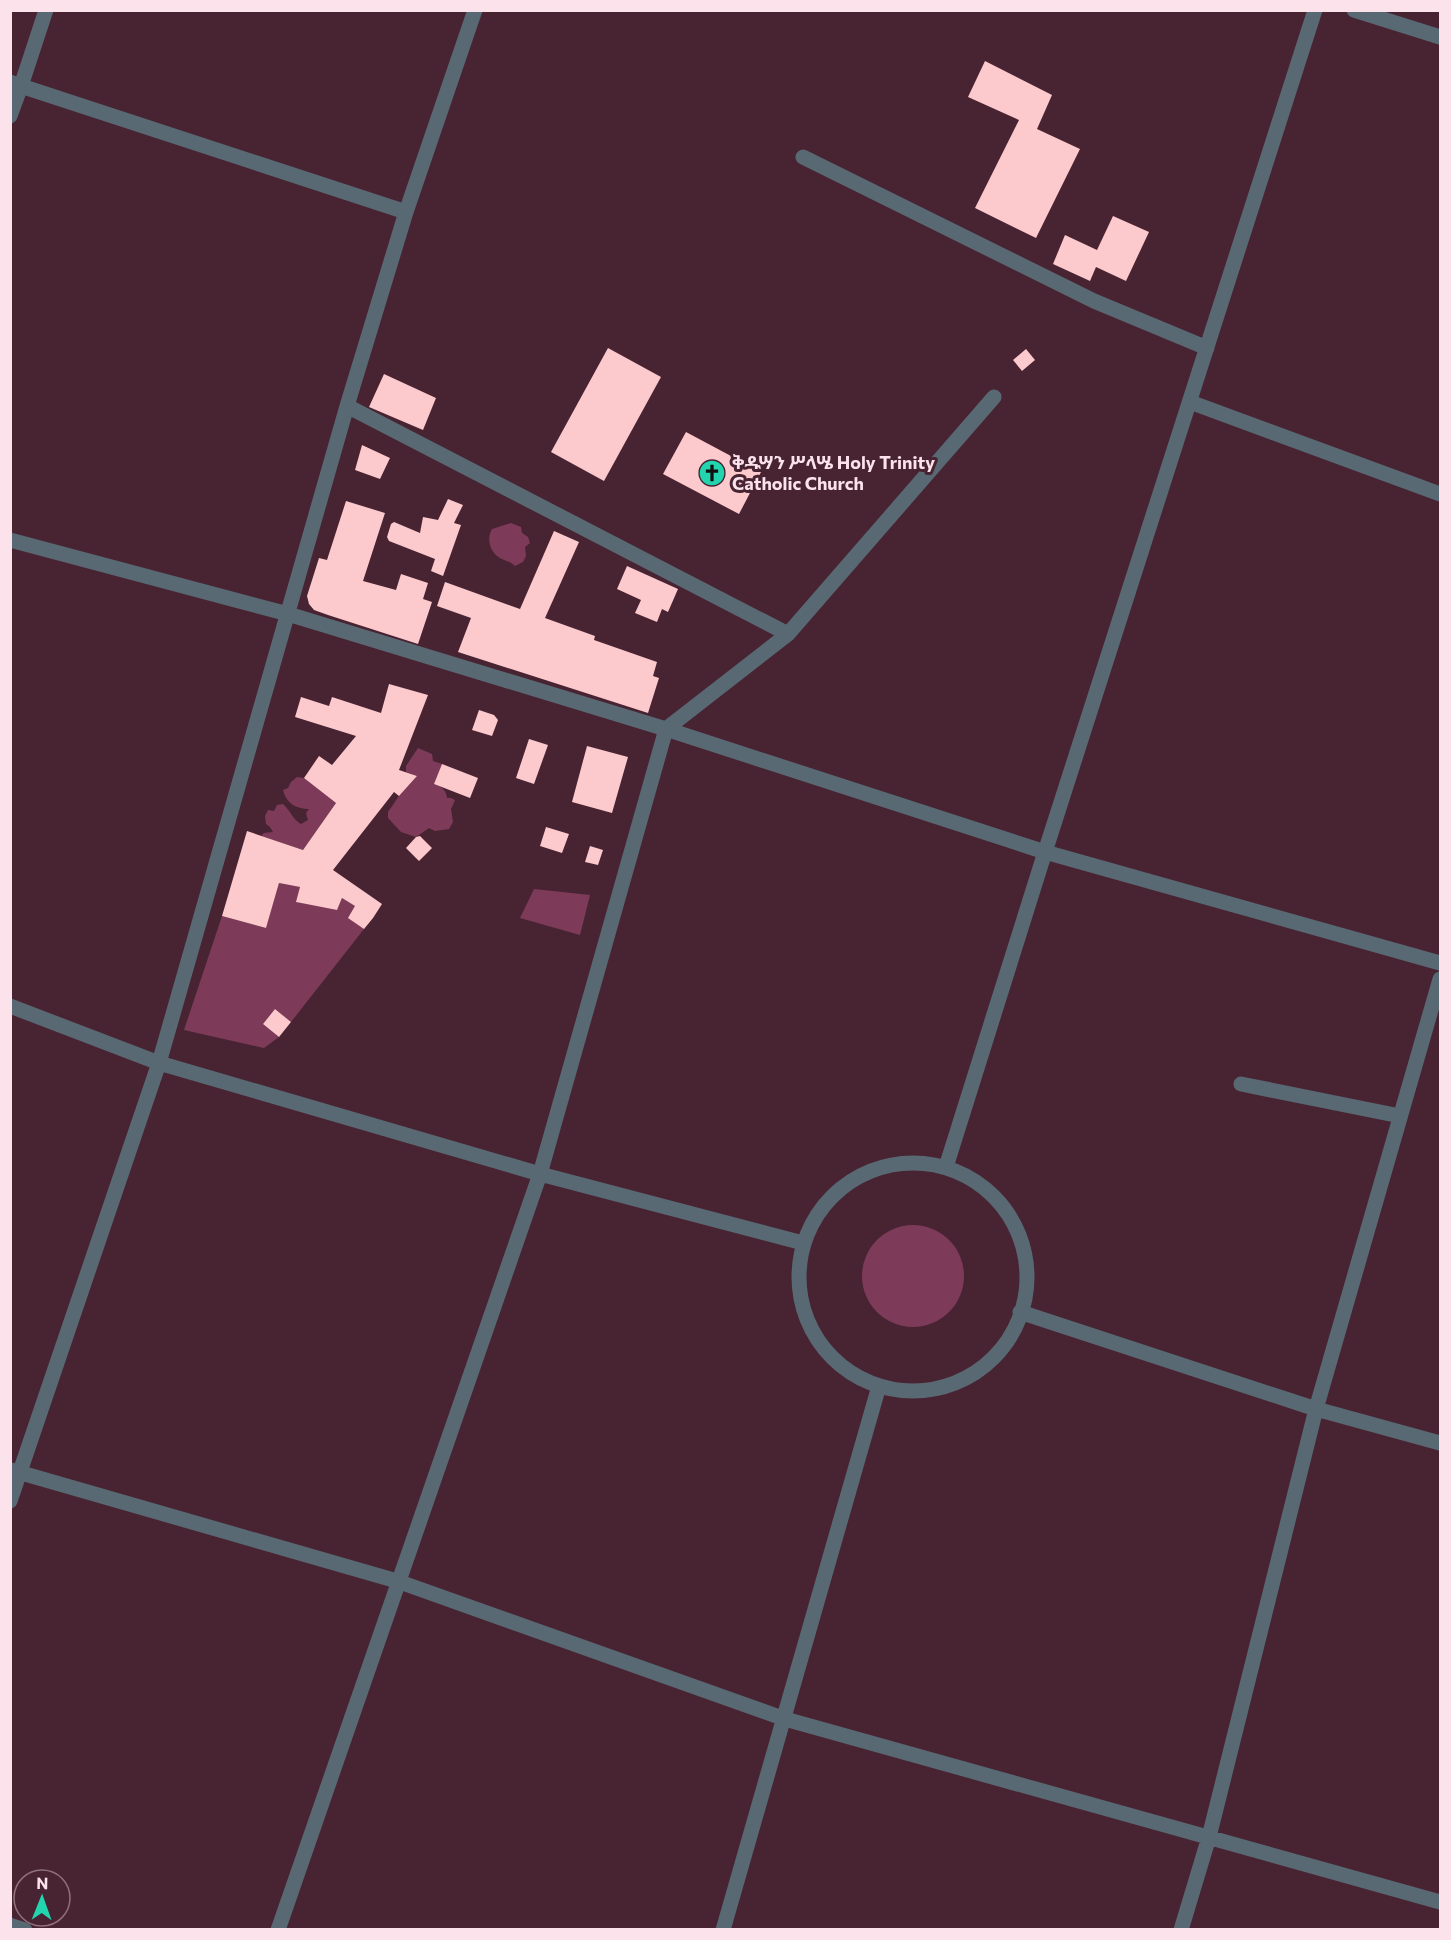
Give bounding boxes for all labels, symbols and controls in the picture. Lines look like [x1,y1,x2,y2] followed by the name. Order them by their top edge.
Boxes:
[732,451,935,494] place label: ቅዱሣን ሥላሤ Holy Trinity Catholic Church
[697,458,727,488] church icon: ቅዱሣን ሥላሤ Holy Trinity Catholic Church
[12,1868,72,1928] north arrow
[36,1873,48,1892] text: N

